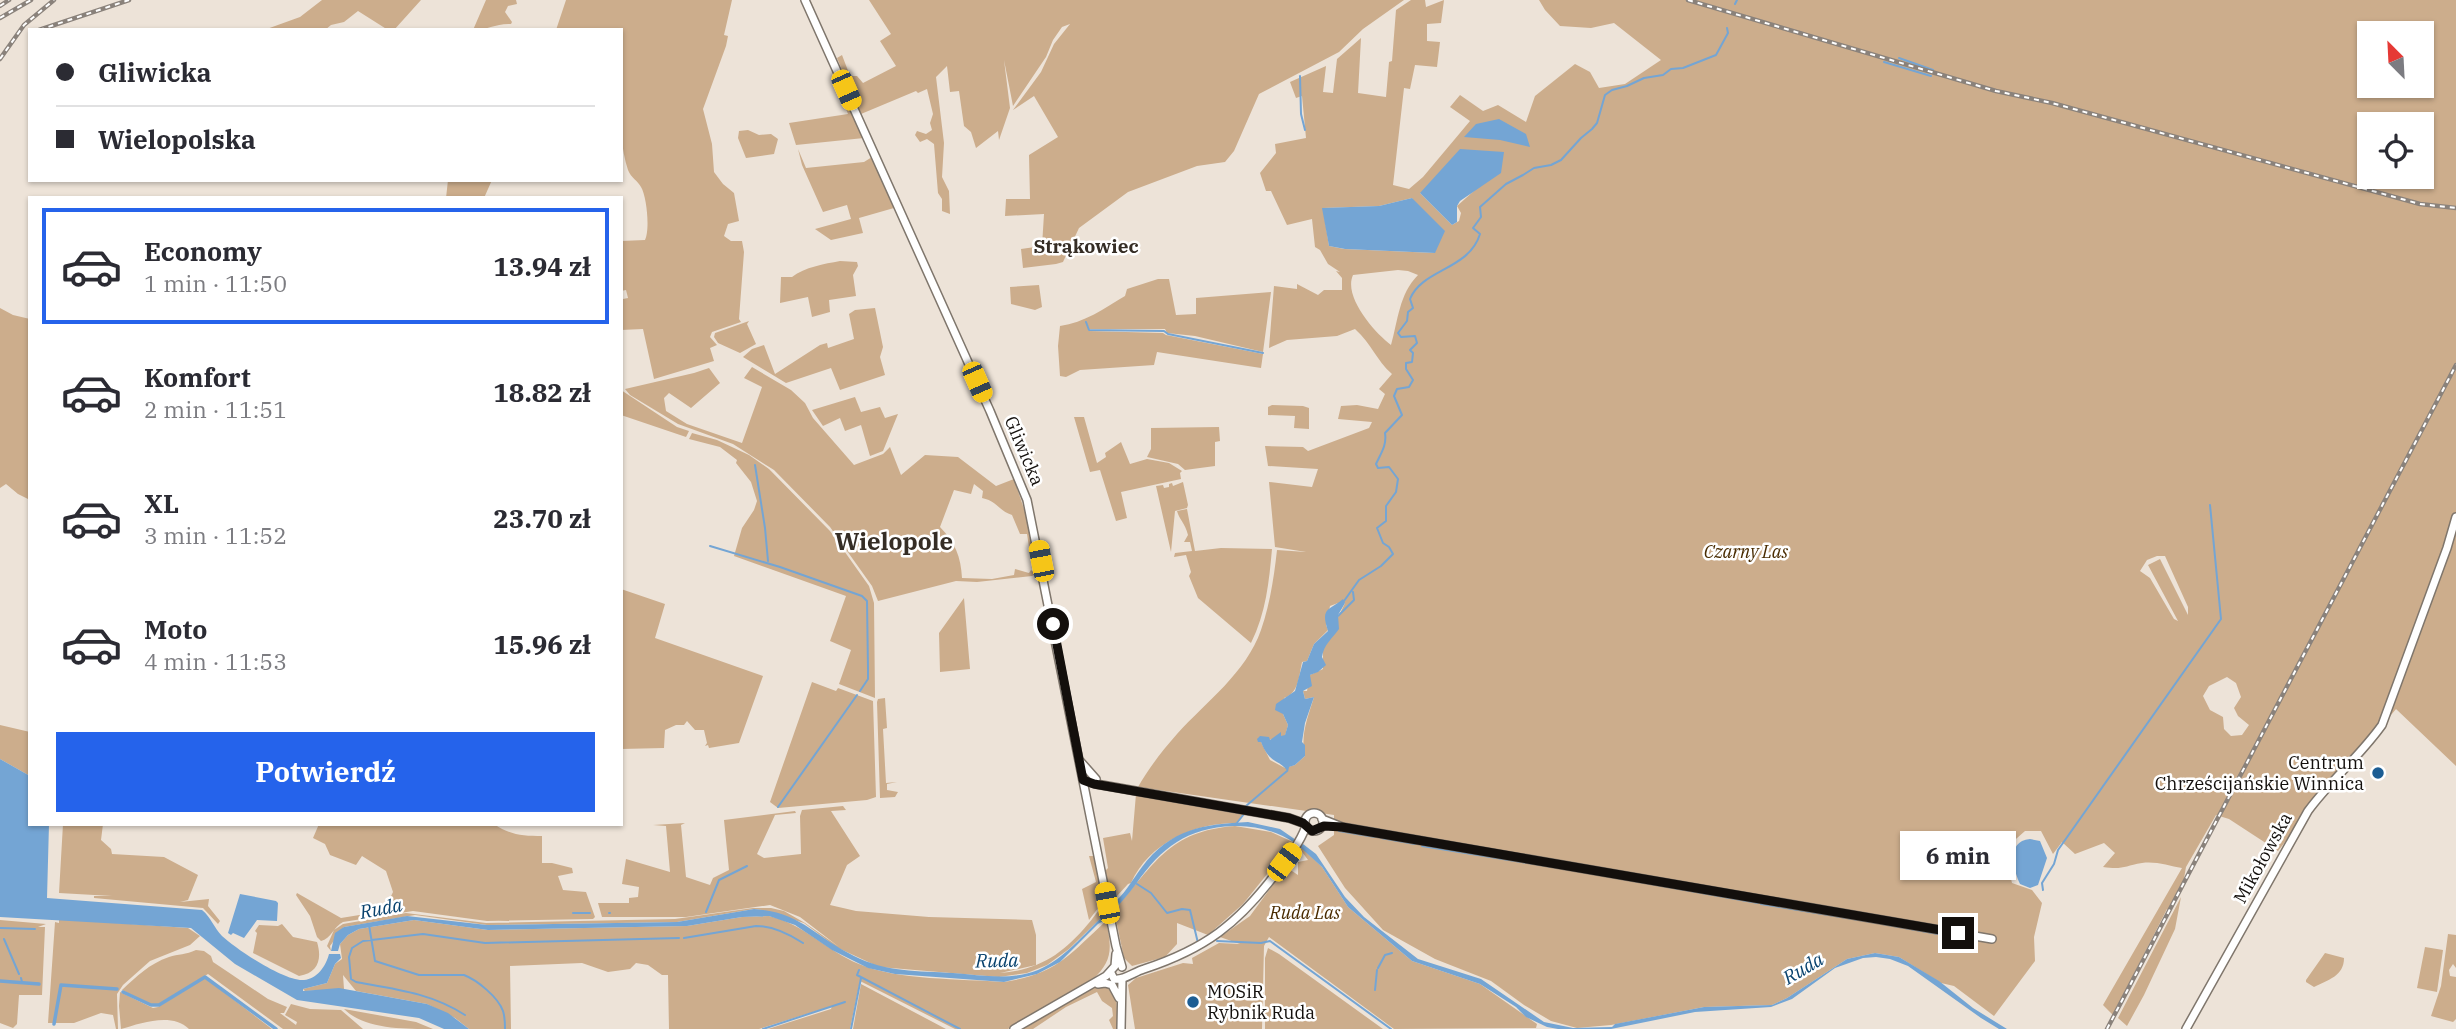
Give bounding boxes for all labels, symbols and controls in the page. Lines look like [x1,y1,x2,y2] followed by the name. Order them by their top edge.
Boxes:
[2357,21,2434,98] north arrow
[2357,21,2434,189] map controls
[98,55,212,89] text: Gliwicka
[828,67,865,113] car
[2357,112,2434,189] button: locate
[98,122,256,156] text: Wielopolska
[144,234,262,268] text: Economy
[1033,234,1139,258] district label: Strąkowiec
[60,235,123,298] icon: car
[493,249,591,283] text: 13.94 zł
[144,268,287,298] text: 1 min · 11:50
[959,359,996,405] car
[144,360,251,394] text: Komfort
[60,361,123,424] icon: car
[493,375,591,409] text: 18.82 zł
[144,394,287,424] text: 2 min · 11:51
[1000,413,1049,489] street label: Gliwicka
[144,486,179,520] text: XL
[60,487,123,550] icon: car
[493,501,591,535] text: 23.70 zł
[144,520,287,550] text: 3 min · 11:52
[835,525,953,557] district label: Wielopole
[1027,538,1056,584] car
[1704,540,1789,563] park label: Czarny Las
[1037,608,1069,640] route start
[144,612,207,646] text: Moto
[60,613,123,676] icon: car
[493,627,591,661] text: 15.96 zł
[144,646,287,676] text: 4 min · 11:53
[56,732,595,812] button: Potwierdź
[2155,751,2364,795] place label: Centrum Chrześcijańskie Winnica
[2370,765,2386,781] marker: Centrum Chrześcijańskie Winnica
[2228,808,2297,907] street label: Mikołowska
[1900,832,2016,880] callout: 6 min
[1263,839,1306,885] car
[1926,840,1990,870] text: 6 min
[1093,880,1122,926] car
[357,892,405,924] water label: Ruda
[1269,901,1341,924] park label: Ruda Las
[1942,917,1974,949] route end
[1777,946,1828,990] water label: Ruda
[974,948,1019,972] water label: Ruda
[1207,980,1315,1024] place label: MOSiR Rybnik Ruda
[1185,994,1201,1010] marker: MOSiR Rybnik Ruda

